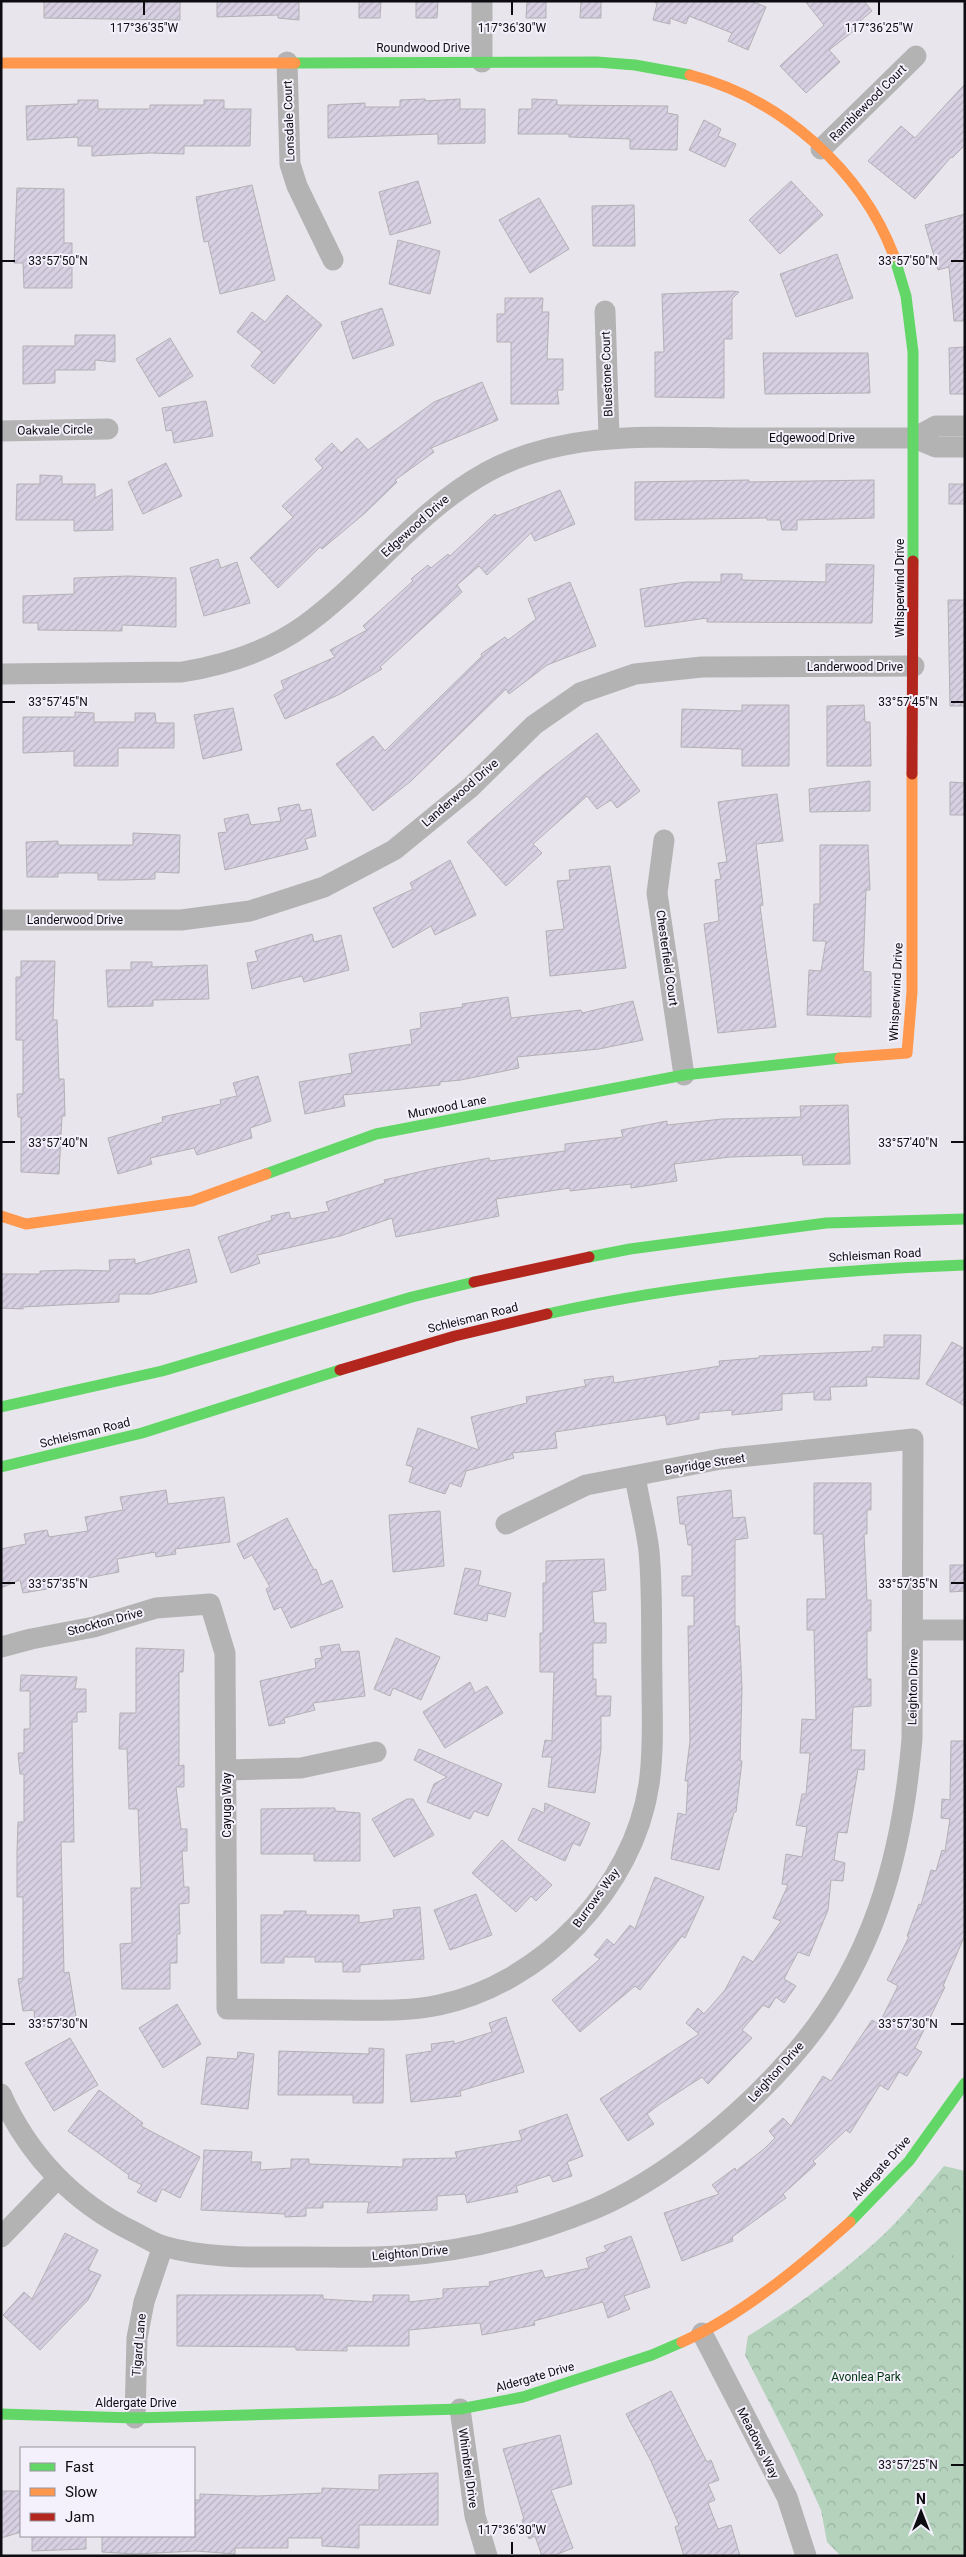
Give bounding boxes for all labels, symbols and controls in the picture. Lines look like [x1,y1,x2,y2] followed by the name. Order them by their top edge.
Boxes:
[110,21,178,35] text: 117°36'35"W
[478,21,546,35] text: 117°36'30"W
[845,21,913,35] text: 117°36'25"W
[376,41,470,55] street label: Roundwood Drive
[827,62,909,144] street label: Ramblewood Court
[281,80,297,162] street label: Lonsdale Court
[28,254,88,268] text: 33°57'50"N
[878,254,938,268] text: 33°57'50"N
[599,331,615,417] street label: Bluestone Court
[17,422,93,438] street label: Oakvale Circle
[769,431,855,445] street label: Edgewood Drive
[378,492,452,560] street label: Edgewood Drive
[893,539,907,637] street label: Whisperwind Drive
[807,660,903,674] street label: Landerwood Drive
[28,695,88,709] text: 33°57'45"N
[878,695,938,709] text: 33°57'45"N
[419,756,501,830] street label: Landerwood Drive
[653,909,681,1007] street label: Chesterfield Court
[27,913,123,927] street label: Landerwood Drive
[886,942,906,1042] street label: Whisperwind Drive
[407,1093,487,1121] street label: Murwood Lane
[28,1136,88,1150] text: 33°57'40"N
[878,1136,938,1150] text: 33°57'40"N
[828,1246,922,1264] street label: Schleisman Road
[426,1300,520,1336] street label: Schleisman Road
[38,1415,132,1451] street label: Schleisman Road
[664,1451,746,1477] street label: Bayridge Street
[28,1577,88,1591] text: 33°57'35"N
[878,1577,938,1591] text: 33°57'35"N
[66,1605,144,1639] street label: Stockton Drive
[905,1649,921,1725] street label: Leighton Drive
[220,1772,234,1838] street label: Cayuga Way
[570,1865,622,1930] street label: Burrows Way
[28,2017,88,2031] text: 33°57'30"N
[878,2017,938,2031] text: 33°57'30"N
[745,2039,807,2105] street label: Leighton Drive
[849,2133,913,2203] street label: Aldergate Drive
[371,2243,449,2263] street label: Leighton Drive
[129,2313,149,2377] street label: Tigard Lane
[494,2359,576,2395] street label: Aldergate Drive
[831,2370,902,2384] park label: Avonlea Park
[95,2396,177,2410] street label: Aldergate Drive
[734,2405,782,2481] street label: Meadows Way
[455,2427,481,2509] street label: Whimbrel Drive
[20,2447,195,2537] legend
[65,2458,94,2476] text: Fast
[878,2458,938,2472] text: 33°57'25"N
[65,2483,97,2501] text: Slow
[896,2487,946,2537] north arrow
[916,2491,926,2507] text: N
[65,2508,95,2526] text: Jam
[478,2523,546,2537] text: 117°36'30"W

